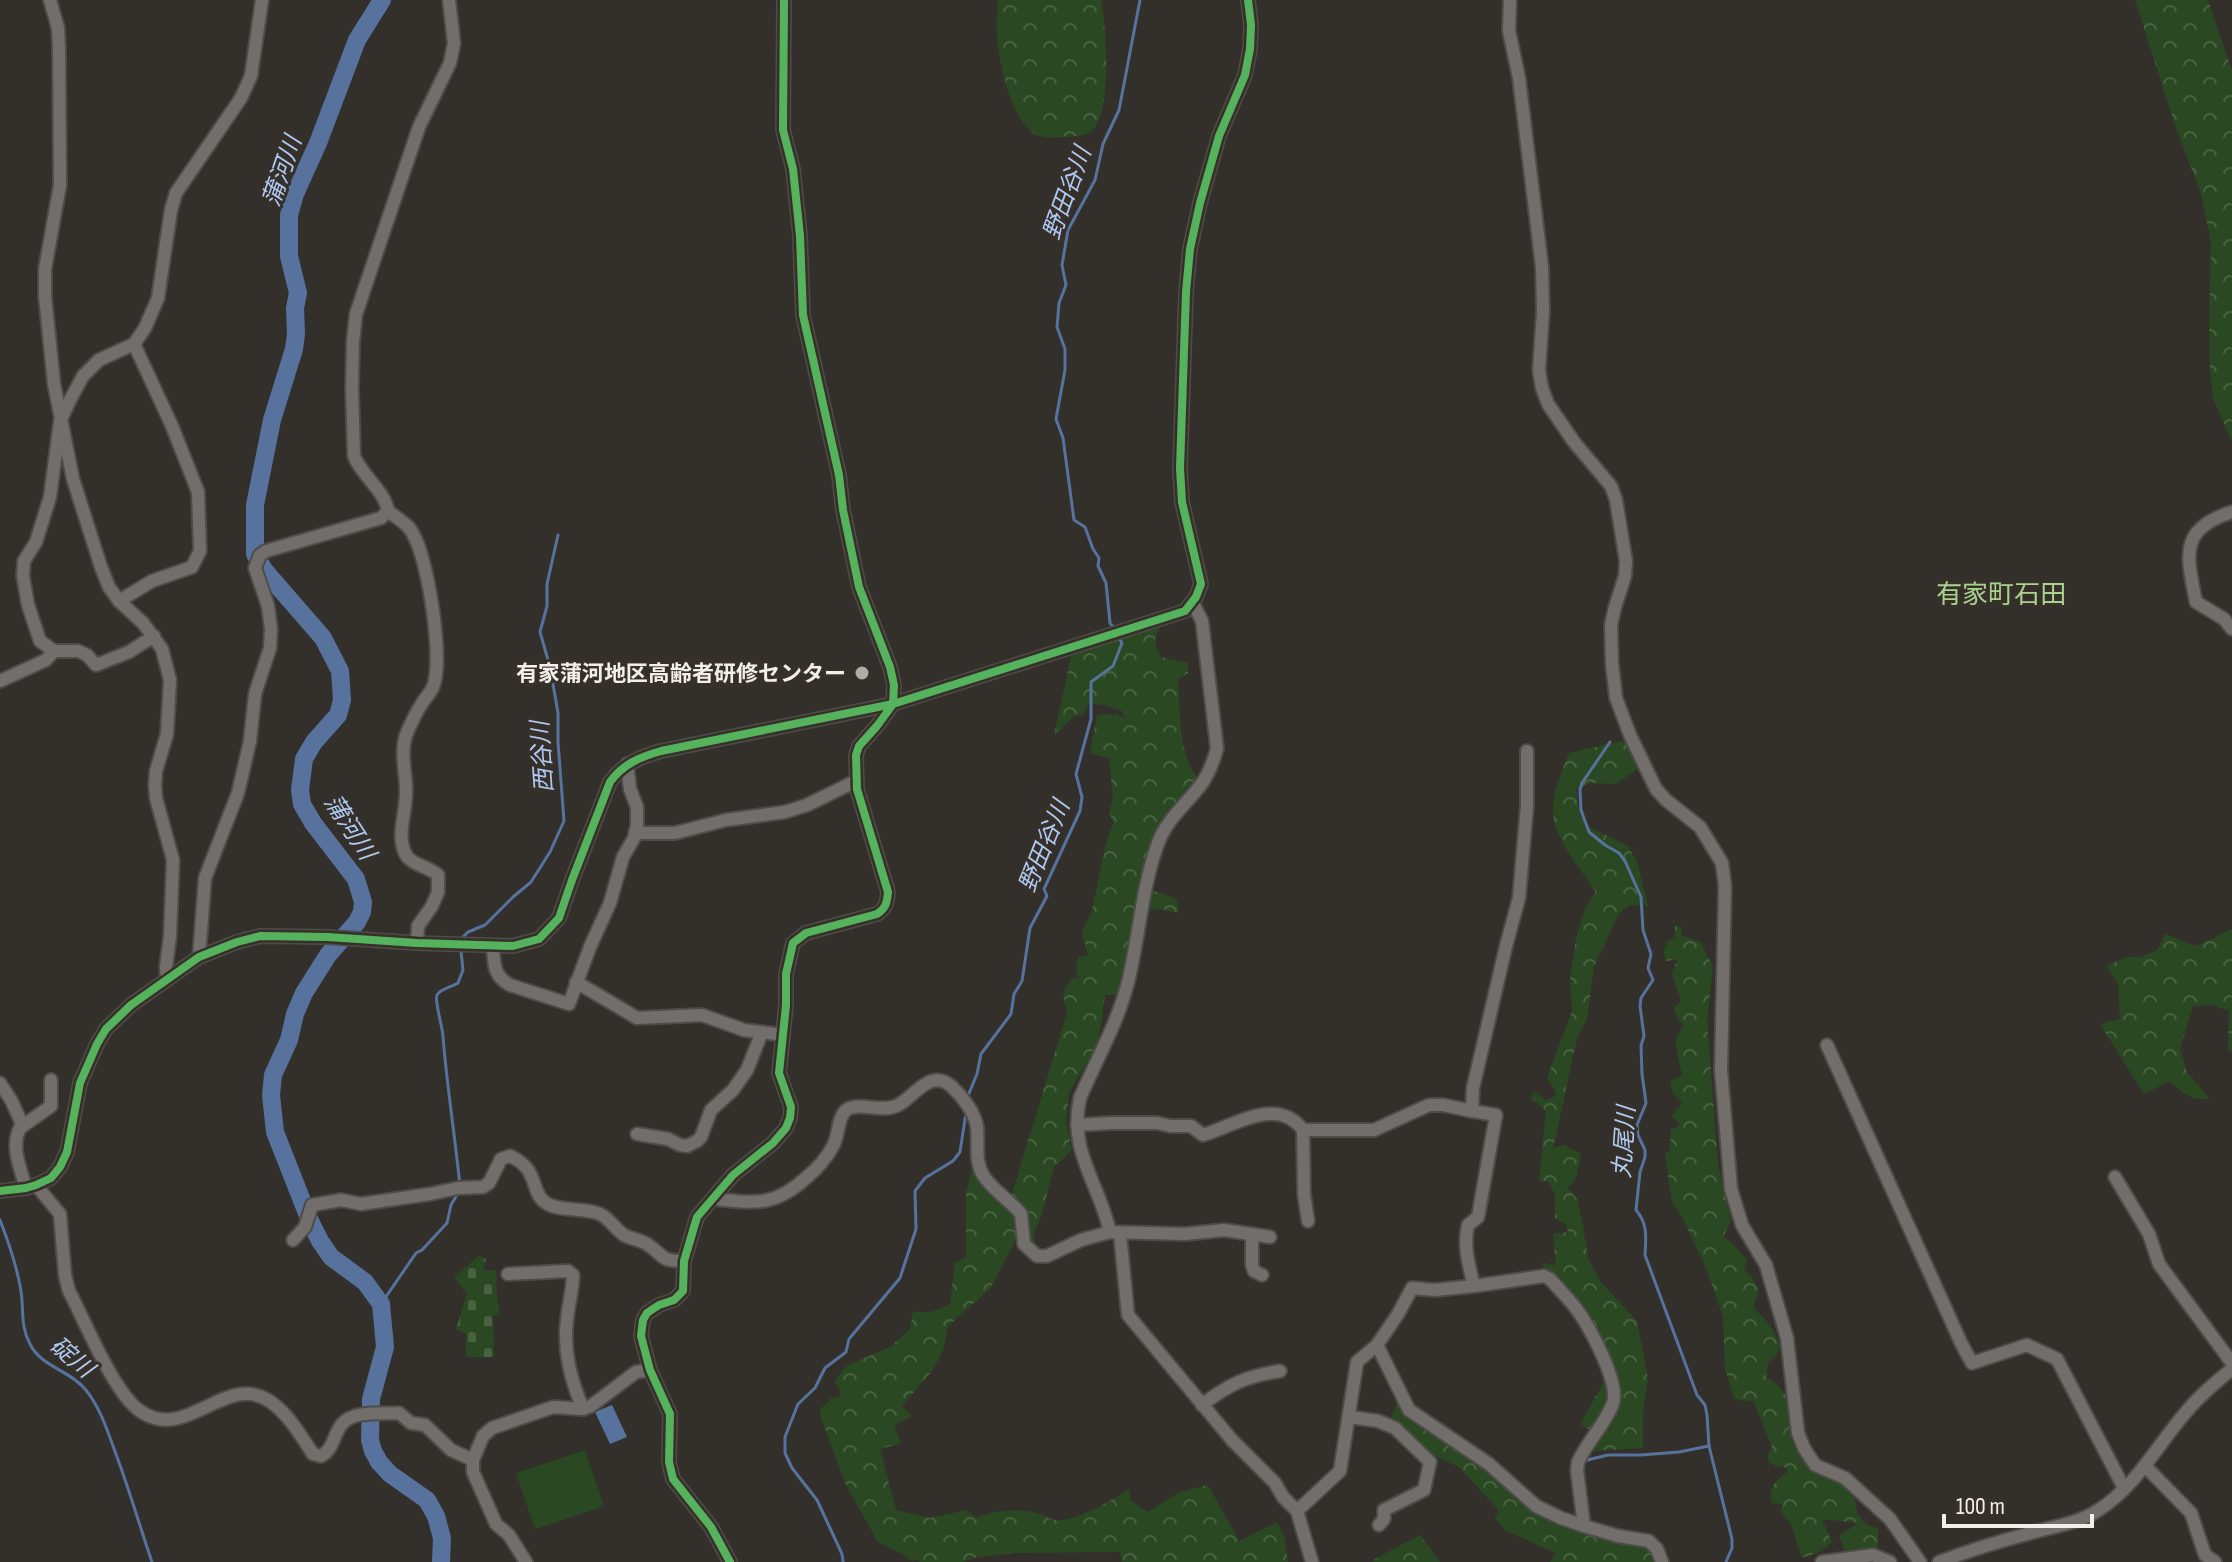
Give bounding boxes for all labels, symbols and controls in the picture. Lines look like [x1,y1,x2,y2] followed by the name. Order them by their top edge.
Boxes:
[257,130,309,210] water label: 蒲河川
[1037,140,1099,243] water label: 野田谷川
[1936,580,2066,611] district label: 有家町石田
[516,661,846,688] place label: 有家蒲河地区高齢者研修センター
[853,664,871,682] marker: 有家蒲河地区高齢者研修センター
[525,717,559,794] water label: 西谷川
[318,789,383,868] water label: 蒲河川
[1013,793,1077,896] water label: 野田谷川
[1608,1102,1642,1179] water label: 丸尾川
[44,1331,102,1386] water label: 碇川
[1944,1478,2092,1528] scale bar
[1956,1492,2005,1521] text: 100 m

